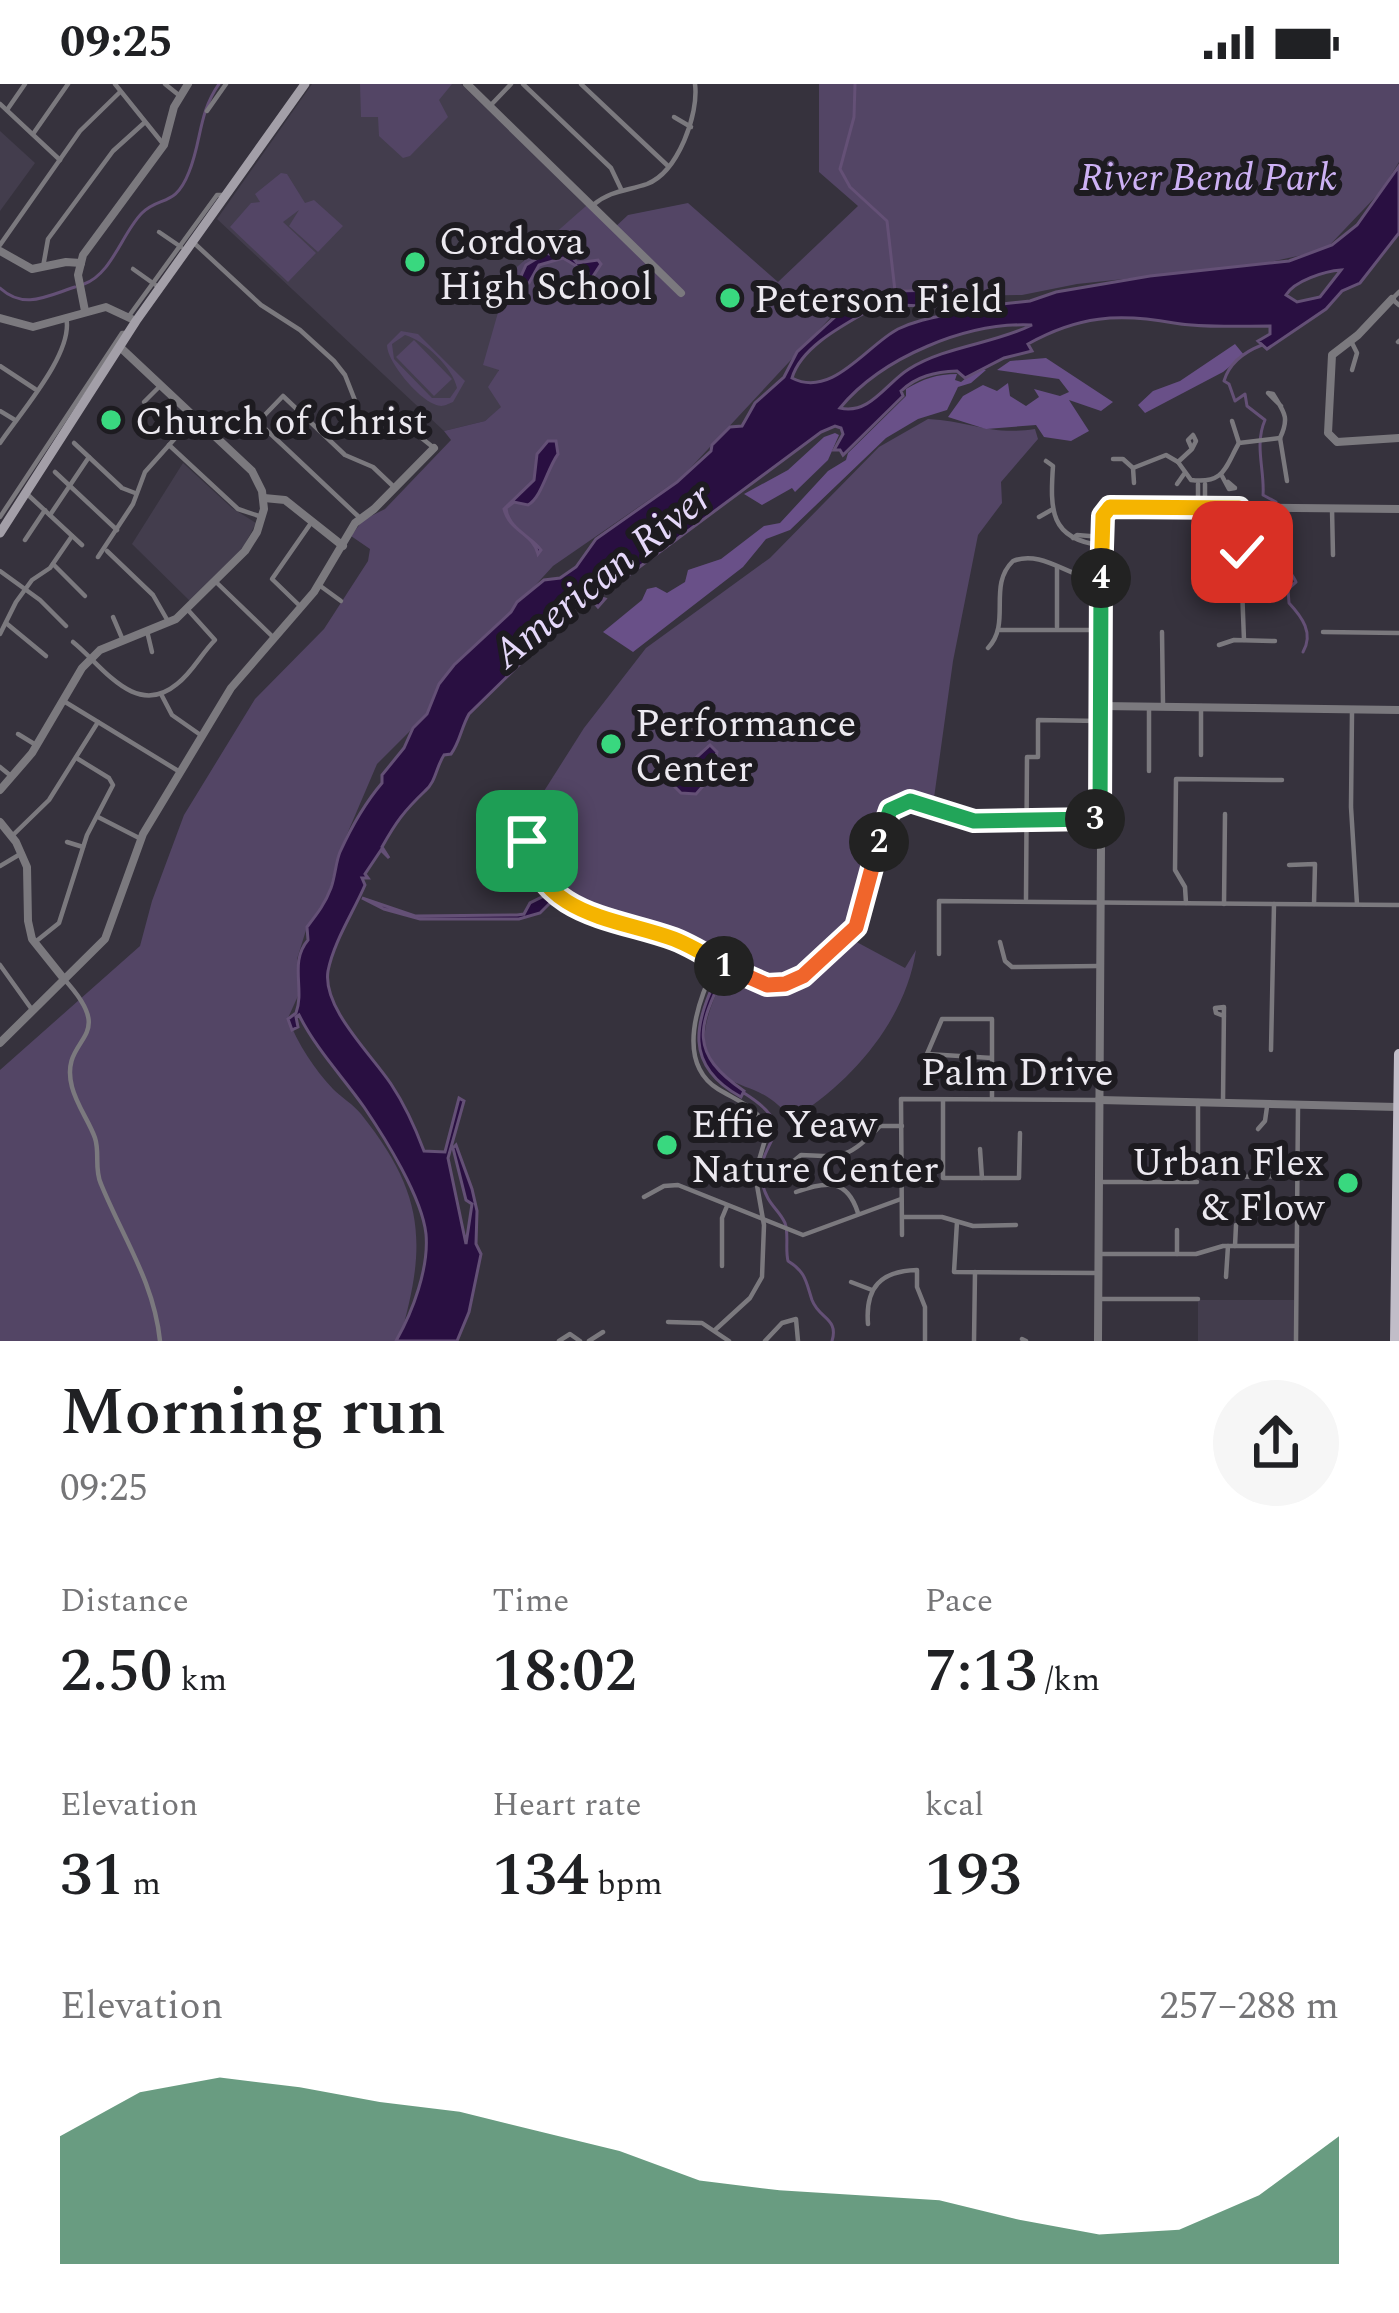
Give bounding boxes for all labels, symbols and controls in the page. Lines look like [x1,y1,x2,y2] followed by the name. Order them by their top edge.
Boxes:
[60,8,173,77] text: 09:25
[1079,149,1337,208] park label: River Bend Park
[439,213,653,317] place label: Cordova High School
[402,249,428,275] marker: Cordova High School
[754,271,1003,330] place label: Peterson Field
[717,285,743,311] marker: Peterson Field
[135,393,428,452] place label: Church of Christ
[98,407,124,433] marker: Church of Christ
[478,467,727,685] water label: American River
[1191,501,1293,603] pin
[1209,519,1275,585] icon: check
[1071,548,1131,608] pin: 4
[1092,553,1110,603] text: 4
[635,695,856,799] place label: Performance Center
[598,731,624,757] marker: Performance Center
[1065,789,1125,849] pin: 3
[476,790,578,892] pin
[1086,794,1104,844] text: 3
[494,808,560,874] icon: arrive
[849,812,909,872] pin: 2
[870,817,888,867] text: 2
[694,936,754,996] pin: 1
[715,941,733,991] text: 1
[920,1044,1114,1103] street label: Palm Drive
[691,1096,939,1200] place label: Effie Yeaw Nature Center
[654,1132,680,1158] marker: Effie Yeaw Nature Center
[1132,1134,1326,1238] place label: Urban Flex & Flow
[1335,1170,1361,1196] marker: Urban Flex & Flow
[60,1363,446,1464] text: Morning run
[1213,1380,1339,1506] button: share
[60,1459,148,1518] text: 09:25
[60,1576,189,1626] text: Distance
[492,1576,569,1626] text: Time
[925,1576,993,1626] text: Pace
[60,1626,172,1718] text: 2.50
[492,1626,637,1718] text: 18:02
[925,1626,1037,1718] text: 7:13
[172,1655,227,1705] text: km
[1037,1655,1100,1705] text: /km
[60,1780,198,1830] text: Elevation
[492,1780,642,1830] text: Heart rate
[925,1780,984,1830] text: kcal
[60,1830,124,1922] text: 31
[492,1830,589,1922] text: 134
[925,1830,1021,1922] text: 193
[124,1859,161,1909] text: m
[589,1859,663,1909] text: bpm
[60,1977,223,2036] text: Elevation
[1159,1977,1339,2036] text: 257–288 m

